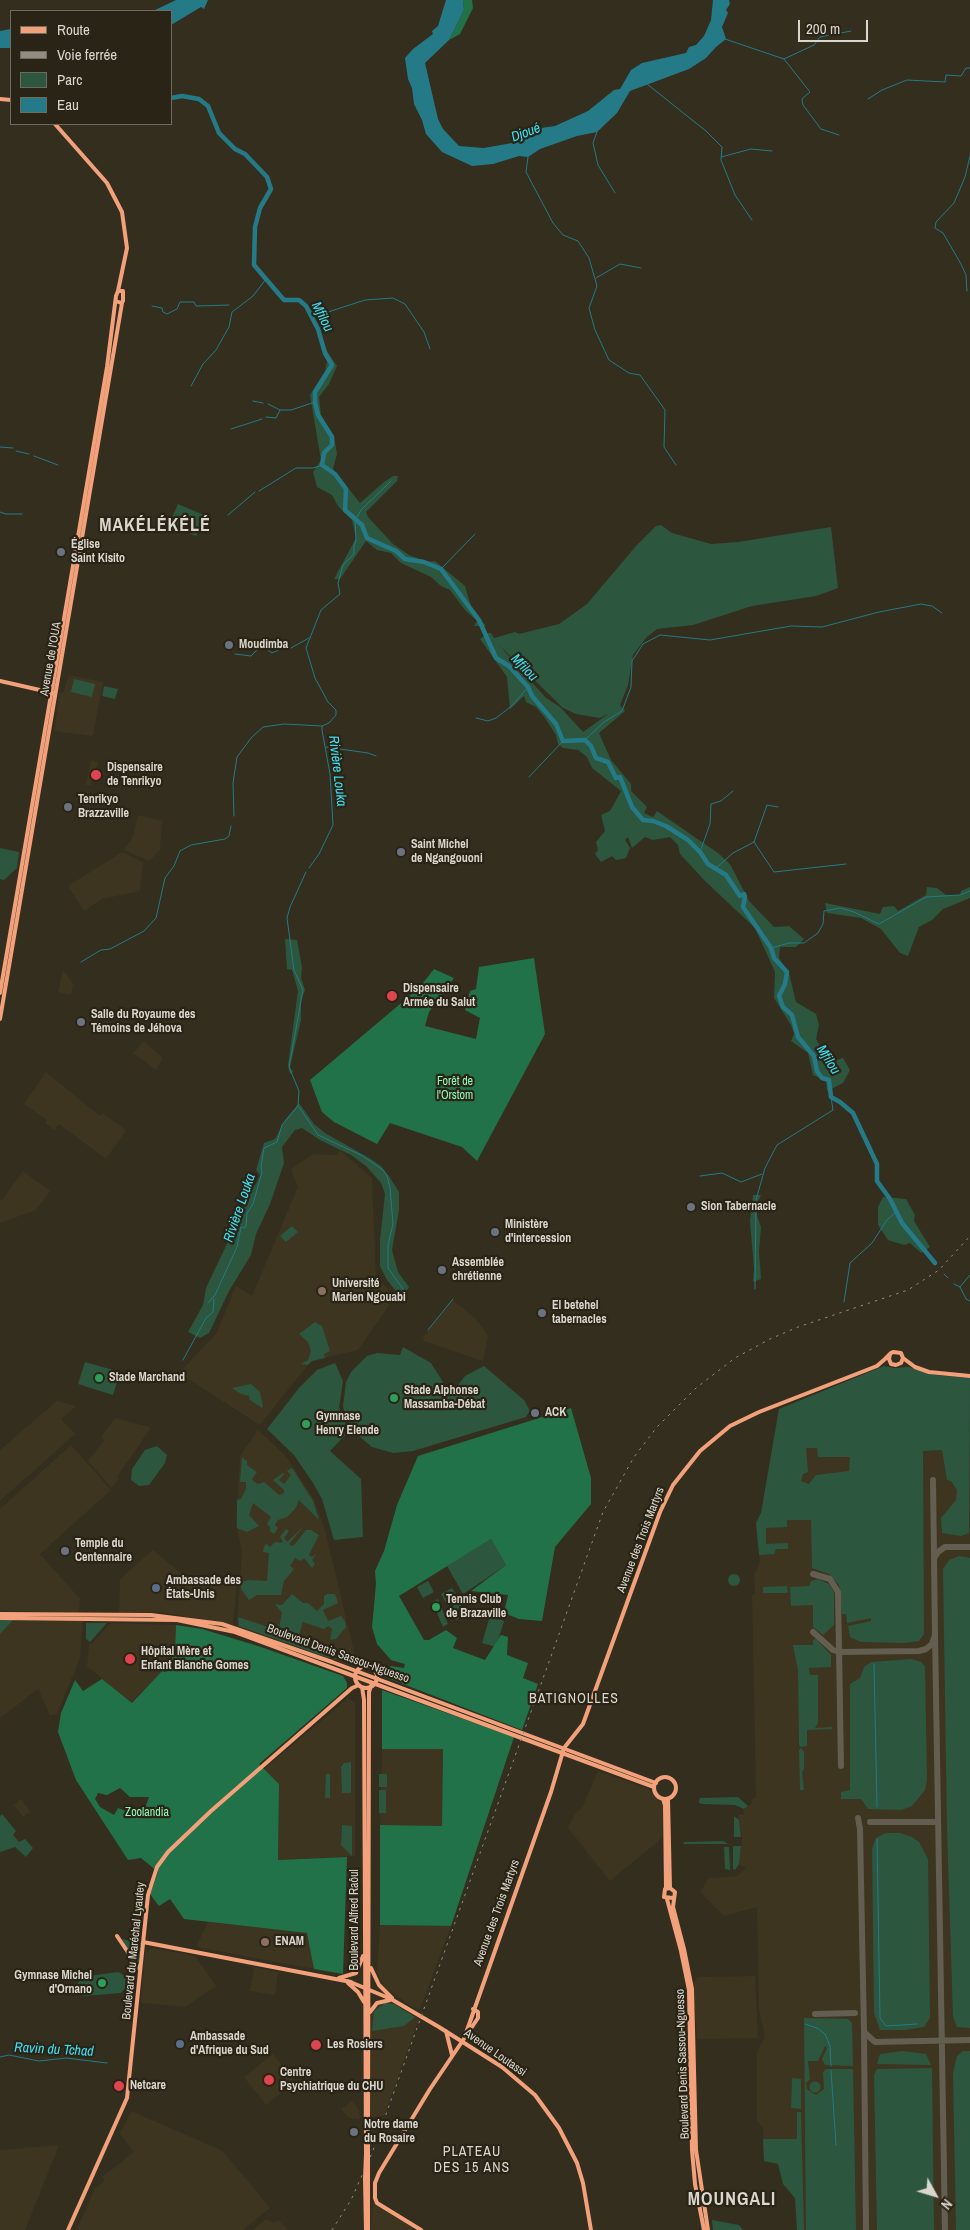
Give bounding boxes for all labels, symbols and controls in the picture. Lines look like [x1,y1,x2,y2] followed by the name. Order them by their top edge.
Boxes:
[10,10,172,125] legend
[800,10,870,42] scale bar
[806,18,840,39] text: 200 m
[57,19,90,40] text: Route
[57,44,117,65] text: Voie ferrée
[57,69,82,90] text: Parc
[57,94,79,115] text: Eau
[509,120,543,146] water label: Djoué
[307,299,337,335] water label: Mfilou
[98,515,212,537] district label: MAKÉLÉKÉLÉ
[71,538,125,566] place label: Église Saint Kisito
[55,546,67,558] marker: Église Saint Kisito
[37,621,65,697] street label: Avenue de l'OUA
[239,638,288,652] place label: Moudimba
[223,639,235,651] marker: Moudimba
[507,651,541,685] water label: Mfilou
[324,735,350,807] water label: Rivière Louka
[107,761,163,789] place label: Dispensaire de Tenrikyo
[89,768,103,782] marker: Dispensaire de Tenrikyo
[78,793,129,821] place label: Tenrikyo Brazzaville
[62,801,74,813] marker: Tenrikyo Brazzaville
[411,838,483,866] place label: Saint Michel de Ngangouoni
[395,846,407,858] marker: Saint Michel de Ngangouoni
[403,982,475,1010] place label: Dispensaire Armée du Salut
[385,989,399,1003] marker: Dispensaire Armée du Salut
[91,1008,195,1036] place label: Salle du Royaume des Témoins de Jéhova
[75,1016,87,1028] marker: Salle du Royaume des Témoins de Jéhova
[813,1042,843,1078] water label: Mfilou
[437,1075,473,1103] park label: Forêt de l'Orstom
[220,1171,260,1245] water label: Rivière Louka
[701,1200,776,1214] place label: Sion Tabernacle
[685,1201,697,1213] marker: Sion Tabernacle
[505,1218,571,1246] place label: Ministère d'intercession
[489,1226,501,1238] marker: Ministère d'intercession
[452,1256,504,1284] place label: Assemblée chrétienne
[436,1264,448,1276] marker: Assemblée chrétienne
[332,1277,406,1305] place label: Université Marien Ngouabi
[316,1285,328,1297] marker: Université Marien Ngouabi
[552,1299,607,1327] place label: El betehel tabernacles
[536,1307,548,1319] marker: El betehel tabernacles
[109,1371,185,1385] place label: Stade Marchand
[93,1372,105,1384] marker: Stade Marchand
[404,1384,485,1412] place label: Stade Alphonse Massamba-Débat
[388,1392,400,1404] marker: Stade Alphonse Massamba-Débat
[545,1406,566,1420] place label: ACK
[529,1407,541,1419] marker: ACK
[316,1410,379,1438] place label: Gymnase Henry Elende
[300,1418,312,1430] marker: Gymnase Henry Elende
[614,1485,668,1595] street label: Avenue des Trois Martyrs
[75,1537,132,1565] place label: Temple du Centennaire
[59,1545,71,1557] marker: Temple du Centennaire
[166,1574,241,1602] place label: Ambassade des États-Unis
[150,1582,162,1594] marker: Ambassade des États-Unis
[446,1593,506,1621] place label: Tennis Club de Brazaville
[430,1601,442,1613] marker: Tennis Club de Brazaville
[265,1622,411,1686] street label: Boulevard Denis Sassou-Nguesso
[141,1645,249,1673] place label: Hôpital Mère et Enfant Blanche Gomes
[123,1652,137,1666] marker: Hôpital Mère et Enfant Blanche Gomes
[528,1691,620,1707] district label: BATIGNOLLES
[125,1806,169,1820] park label: Zoolandia
[471,1858,523,1968] street label: Avenue des Trois Martyrs
[348,1869,362,1971] street label: Boulevard Alfred Raôul
[120,1882,148,2020] street label: Boulevard du Maréchal Lyautey
[275,1935,304,1949] place label: ENAM
[259,1936,271,1948] marker: ENAM
[14,1969,92,1997] place label: Gymnase Michel d'Ornano
[96,1977,108,1989] marker: Gymnase Michel d'Ornano
[673,1989,693,2139] street label: Boulevard Denis Sassou-Nguesso
[461,2026,529,2080] street label: Avenue Loutassi
[190,2030,269,2058] place label: Ambassade d'Afrique du Sud
[174,2038,186,2050] marker: Ambassade d'Afrique du Sud
[309,2038,323,2052] marker: Les Rosiers
[327,2038,383,2052] place label: Les Rosiers
[14,2040,94,2060] water label: Ravin du Tchad
[280,2066,383,2094] place label: Centre Psychiatrique du CHU
[262,2073,276,2087] marker: Centre Psychiatrique du CHU
[112,2079,126,2093] marker: Netcare
[130,2079,166,2093] place label: Netcare
[364,2118,418,2146] place label: Notre dame du Rosaire
[348,2126,360,2138] marker: Notre dame du Rosaire
[433,2144,511,2176] district label: PLATEAU DES 15 ANS
[910,2170,960,2220] north arrow
[687,2189,777,2211] district label: MOUNGALI
[937,2196,956,2213] text: N

